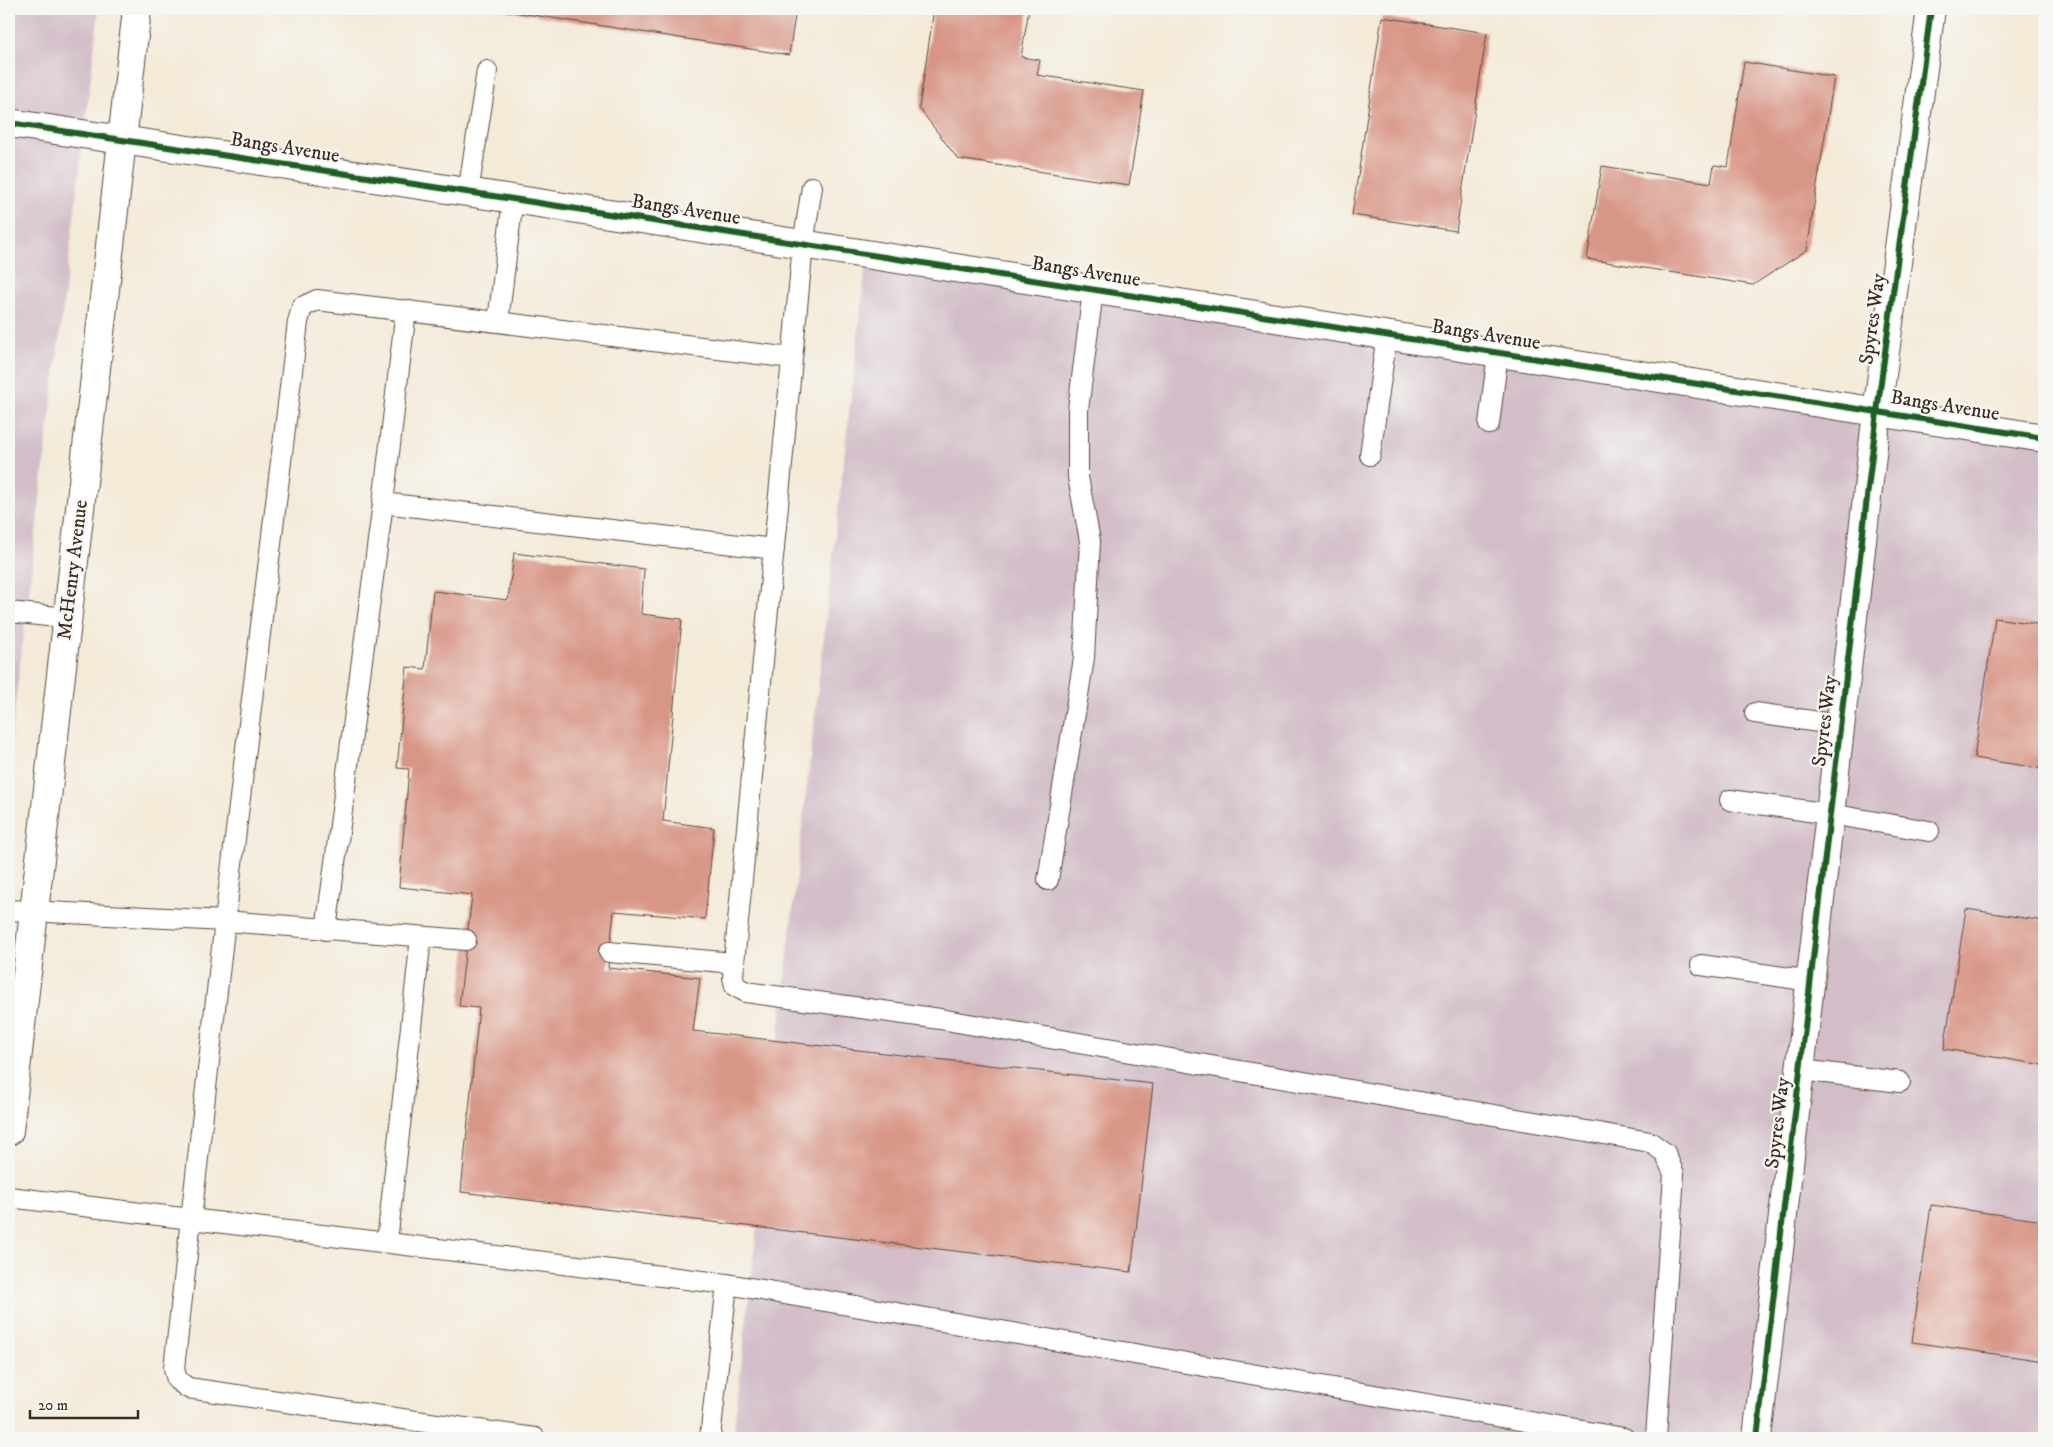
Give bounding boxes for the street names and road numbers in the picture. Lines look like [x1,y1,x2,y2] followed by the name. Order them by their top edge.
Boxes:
[229,127,341,169] street label: Bangs Avenue
[630,189,742,231] street label: Bangs Avenue
[1030,251,1142,293] street label: Bangs Avenue
[1854,271,1892,366] street label: Spyres Way
[1430,314,1542,356] street label: Bangs Avenue
[1889,385,2001,427] street label: Bangs Avenue
[52,499,94,641] street label: McHenry Avenue
[1807,673,1843,768] street label: Spyres Way
[1760,1075,1796,1170] street label: Spyres Way

